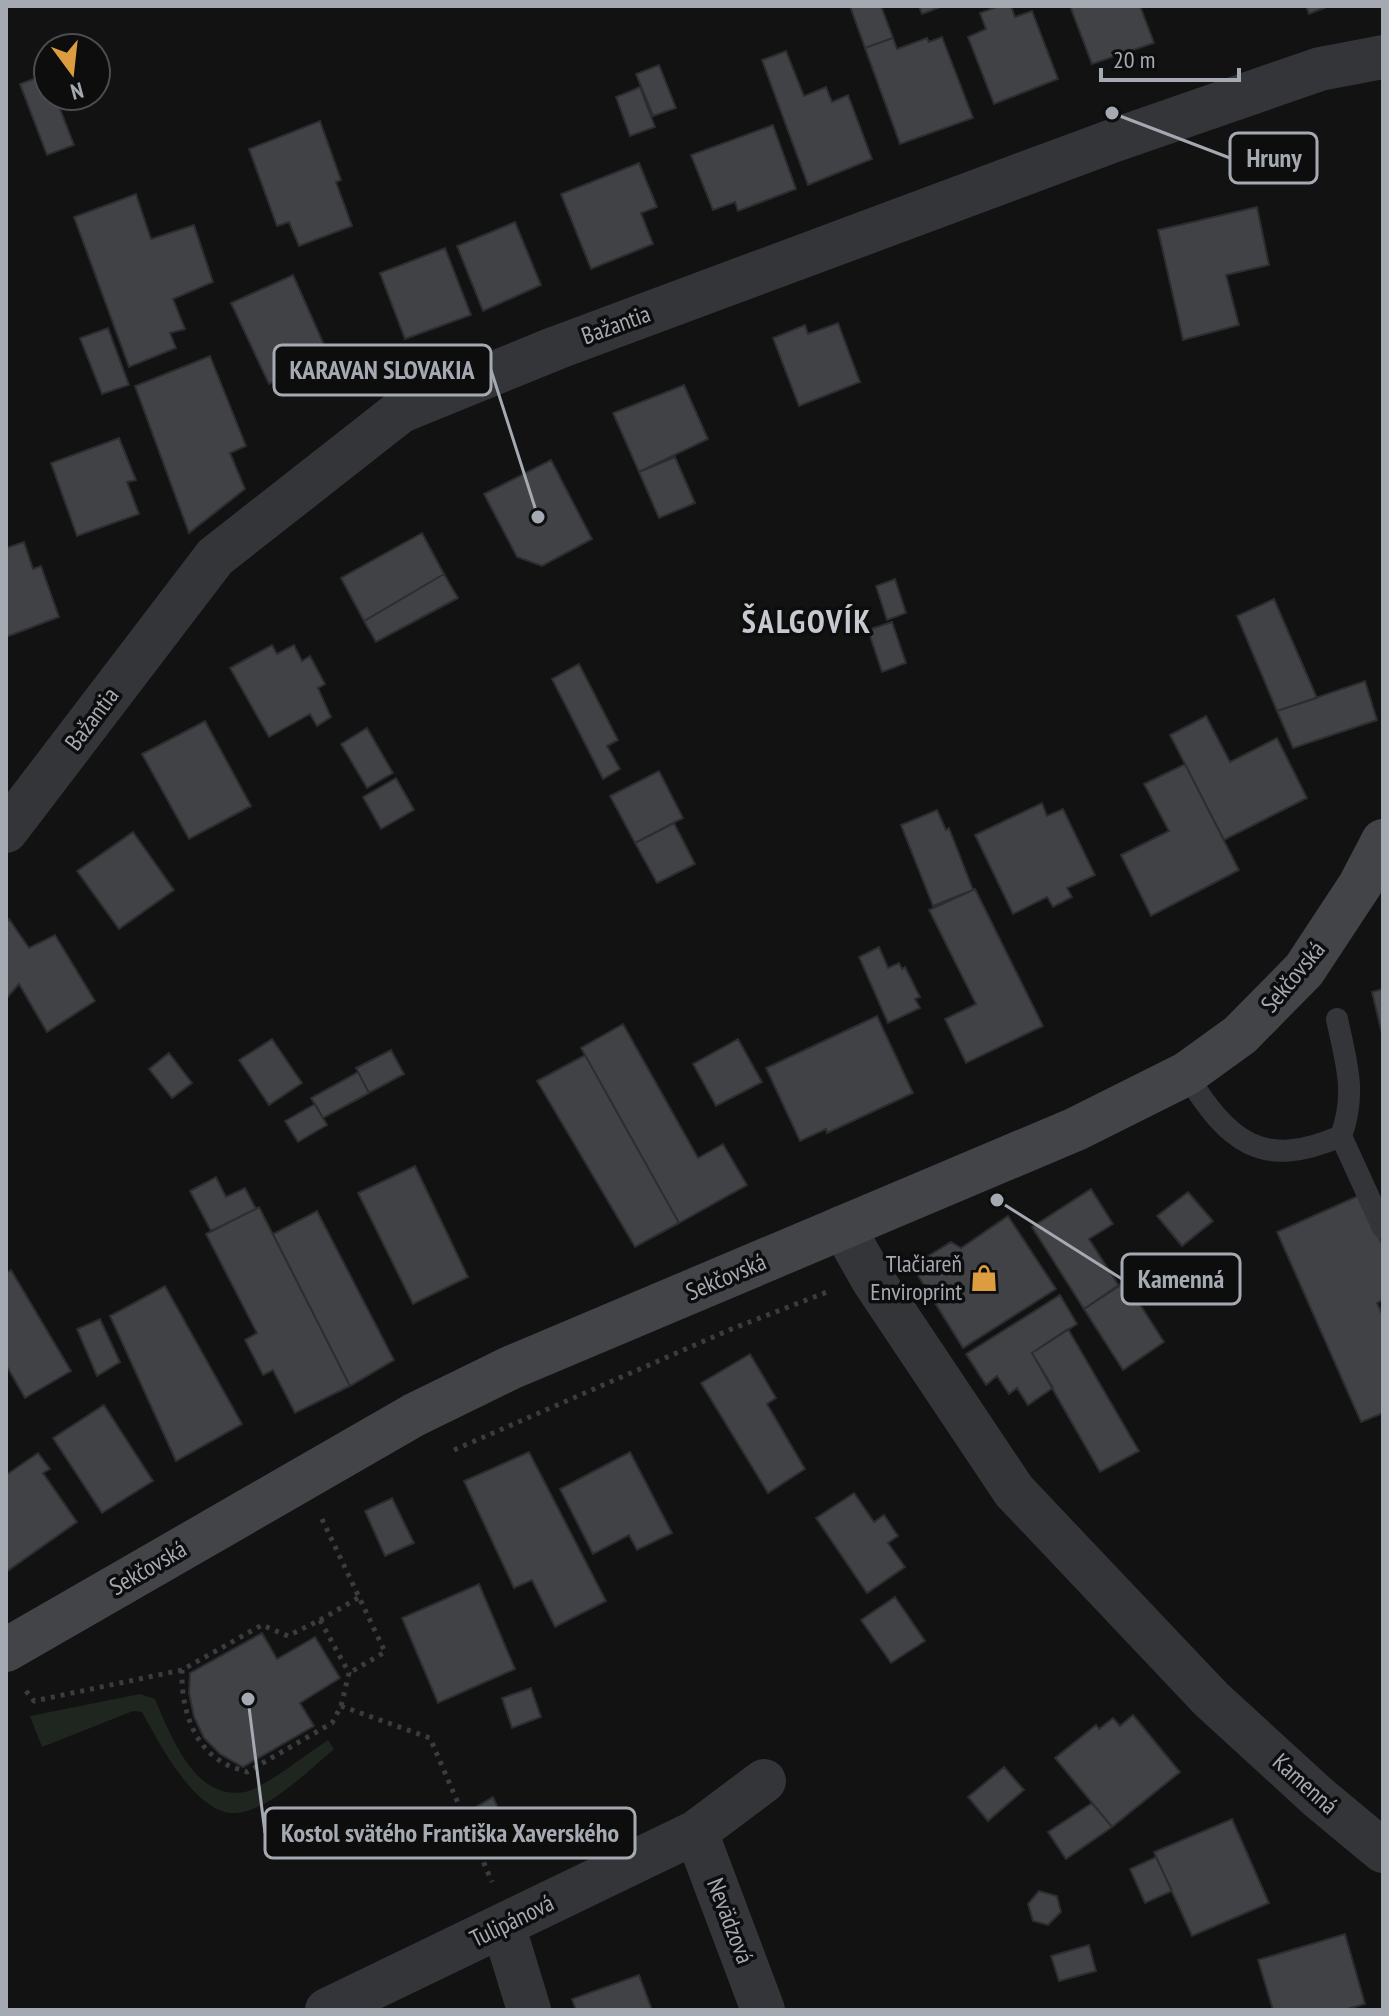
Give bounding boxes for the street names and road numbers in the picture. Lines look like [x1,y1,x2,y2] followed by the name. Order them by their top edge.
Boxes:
[577,298,655,351] street label: Bažantia
[58,681,125,756] street label: Bažantia
[1254,935,1331,1019] street label: Sekčovská
[681,1246,770,1307] street label: Sekčovská
[104,1533,192,1602] street label: Sekčovská
[1266,1746,1344,1821] street label: Kamenná
[700,1874,761,1968] street label: Nevädzová
[465,1887,559,1954] street label: Tulipánová

